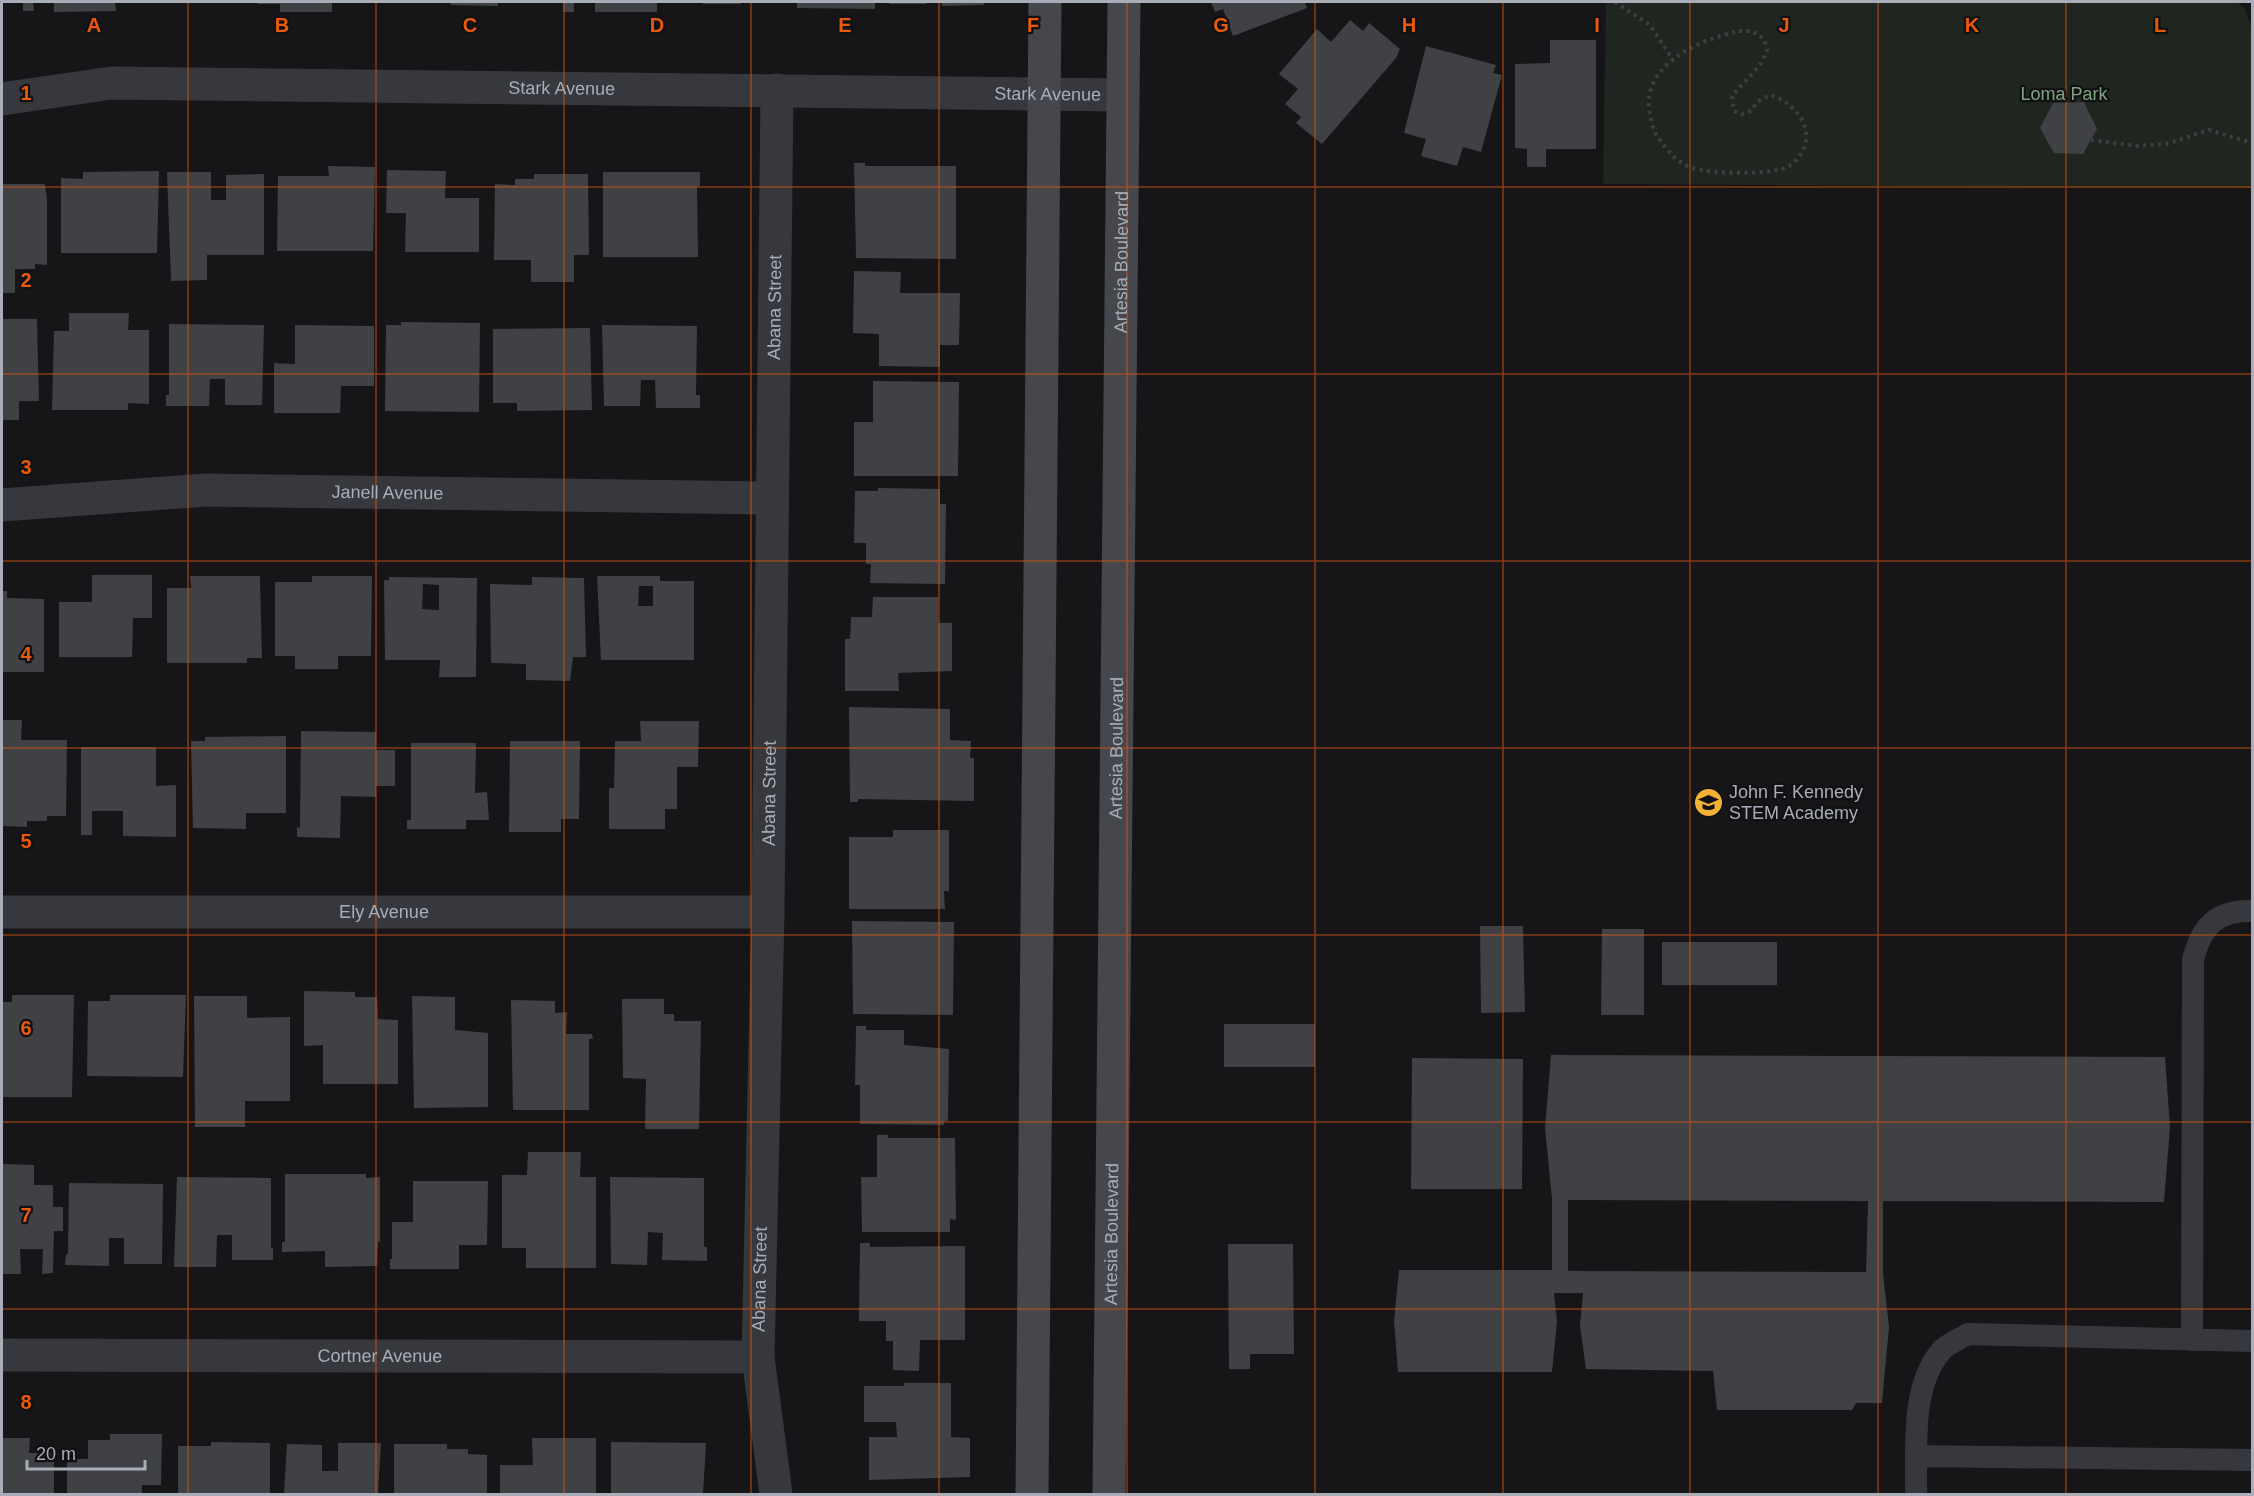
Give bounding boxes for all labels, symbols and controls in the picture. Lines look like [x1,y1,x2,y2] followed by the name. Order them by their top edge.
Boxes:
[87,14,101,36] text: A
[275,14,289,36] text: B
[463,14,477,36] text: C
[650,14,664,36] text: D
[838,14,852,36] text: E
[1027,14,1039,36] text: F
[1213,14,1229,36] text: G
[1402,14,1416,36] text: H
[1594,14,1600,36] text: I
[1778,14,1790,36] text: J
[1965,14,1980,36] text: K
[2154,14,2166,36] text: L
[508,78,615,99] street label: Stark Avenue
[20,82,32,104] text: 1
[994,83,1101,105] street label: Stark Avenue
[2020,84,2109,104] park label: Loma Park
[1111,191,1132,333] street label: Artesia Boulevard
[764,255,785,360] street label: Abana Street
[20,269,32,291] text: 2
[20,456,32,478] text: 3
[331,482,443,503] street label: Janell Avenue
[20,643,32,665] text: 4
[1106,677,1127,819] street label: Artesia Boulevard
[759,741,780,846] street label: Abana Street
[1729,782,1863,823] place label: John F. Kennedy STEM Academy
[1692,786,1724,818] school or university icon: John F. Kennedy STEM Academy
[20,830,32,852] text: 5
[339,902,429,922] street label: Ely Avenue
[20,1017,32,1039] text: 6
[1101,1163,1122,1305] street label: Artesia Boulevard
[20,1204,32,1226] text: 7
[749,1226,771,1332] street label: Abana Street
[318,1346,442,1366] street label: Cortner Avenue
[20,1391,32,1413] text: 8
[27,1433,146,1471] scale bar
[36,1444,76,1464] text: 20 m

